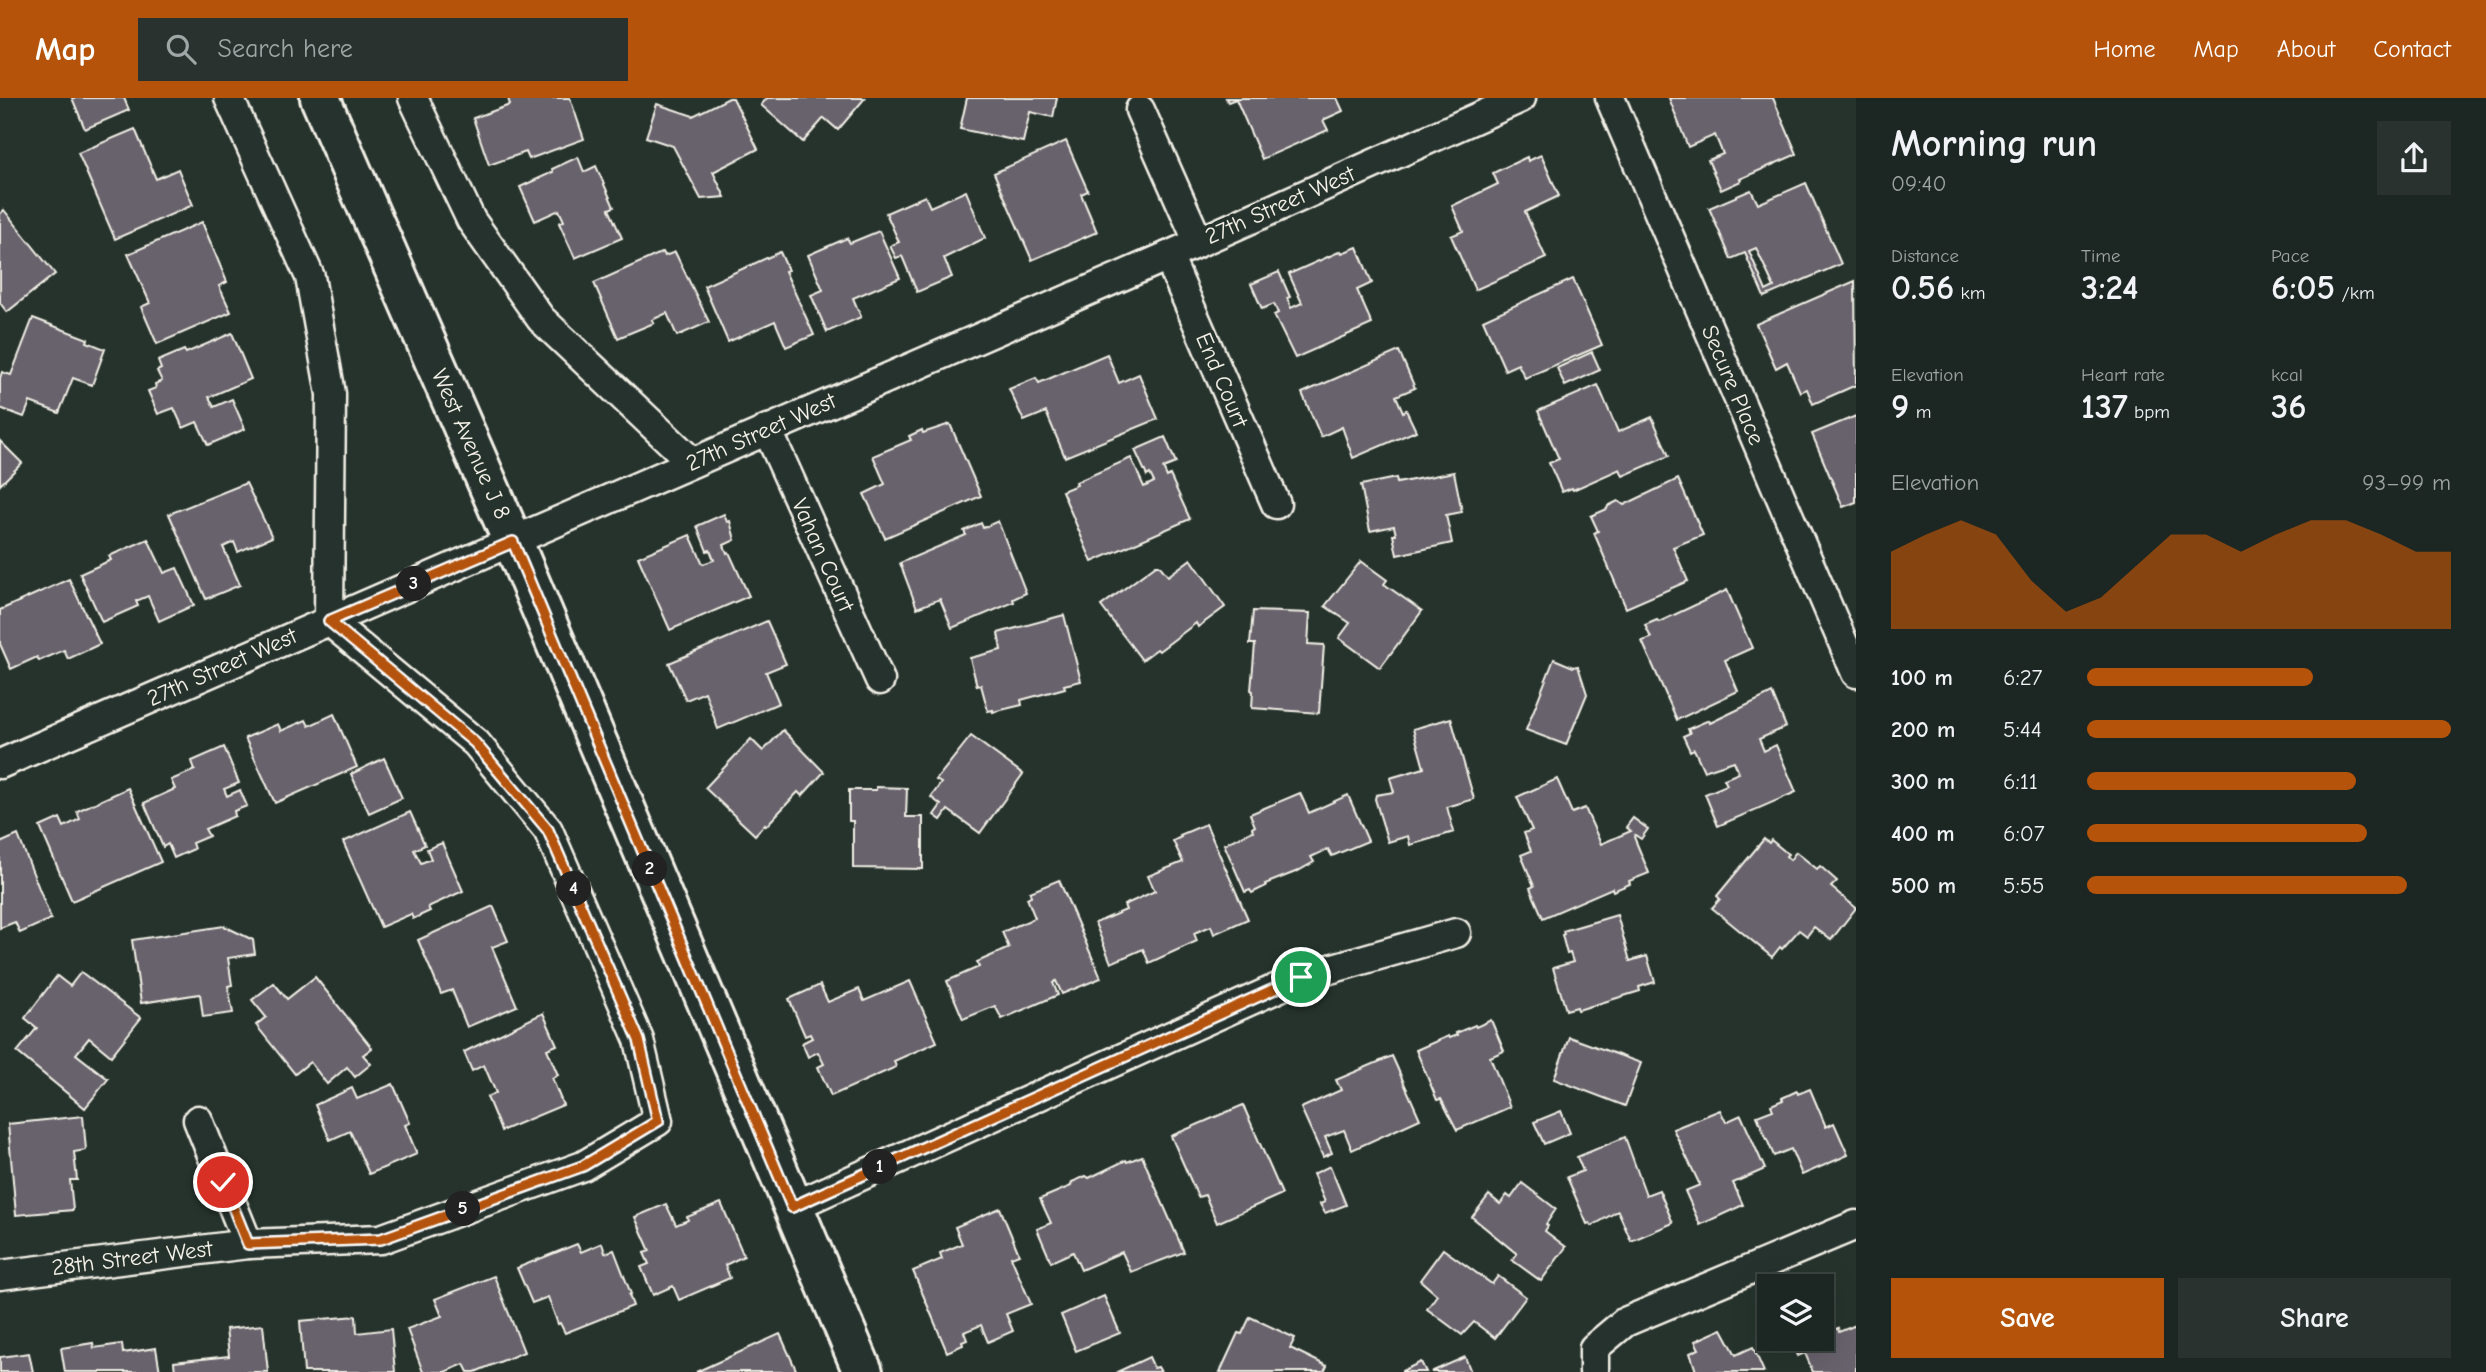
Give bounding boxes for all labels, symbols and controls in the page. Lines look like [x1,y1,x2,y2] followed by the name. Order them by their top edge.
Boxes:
[138,18,628,81] search box
[35,30,96,68] text: Map
[162,30,200,68] icon: search
[218,34,353,64] text: Search here
[2094,35,2155,63] text: Home
[2193,35,2239,63] text: Map
[2277,35,2335,63] text: About
[2373,35,2451,63] text: Contact
[2377,121,2451,195] button: share
[1891,122,2097,166] text: Morning run
[1201,159,1360,250] street label: 27th Street West
[1891,170,1947,197] text: 09:40
[1891,245,1959,267] text: Distance
[2081,245,2120,267] text: Time
[2271,245,2309,267] text: Pace
[1891,267,1954,308] text: 0.56
[2081,267,2138,308] text: 3:24
[2271,267,2335,308] text: 6:05
[1954,282,1986,304] text: km
[2335,282,2375,304] text: /km
[1696,321,1770,449] street label: Secure Place
[1190,329,1255,433] street label: End Court
[1891,364,1964,386] text: Elevation
[2081,364,2165,386] text: Heart rate
[2271,364,2303,386] text: kcal
[426,365,516,523] street label: West Avenue J 8
[682,386,841,477] street label: 27th Street West
[1891,386,1909,427] text: 9
[2081,386,2128,427] text: 137
[2271,386,2307,427] text: 36
[1909,401,1931,423] text: m
[2128,401,2170,423] text: bpm
[1891,469,1979,496] text: Elevation
[2362,469,2451,496] text: 93–99 m
[786,494,861,617] street label: Vahan Court
[396,566,432,602] pin: 3
[409,572,418,594] text: 3
[143,621,302,712] street label: 27th Street West
[1891,664,1953,691] text: 100 m
[2003,664,2043,691] text: 6:27
[1891,716,1955,743] text: 200 m
[2003,716,2042,743] text: 5:44
[1891,768,1955,795] text: 300 m
[2003,768,2038,795] text: 6:11
[1891,820,1955,847] text: 400 m
[2003,820,2045,847] text: 6:07
[632,852,668,886] pin: 2
[645,857,654,879] text: 2
[556,872,592,906] pin: 4
[1891,872,1956,899] text: 500 m
[2003,872,2045,899] text: 5:55
[569,877,578,899] text: 4
[1271,947,1331,1007] pin
[1282,958,1320,996] icon: arrive
[862,1150,898,1184] pin: 1
[193,1152,253,1212] pin
[876,1155,883,1177] text: 1
[204,1163,242,1201] icon: check
[446,1192,480,1226] pin: 5
[457,1197,468,1219] text: 5
[50,1235,215,1281] street label: 28th Street West
[1757,1274,1834,1351] map controls
[1757,1274,1834,1351] button: layers
[1891,1278,2164,1358] button: Save
[2178,1278,2451,1358] button: Share

